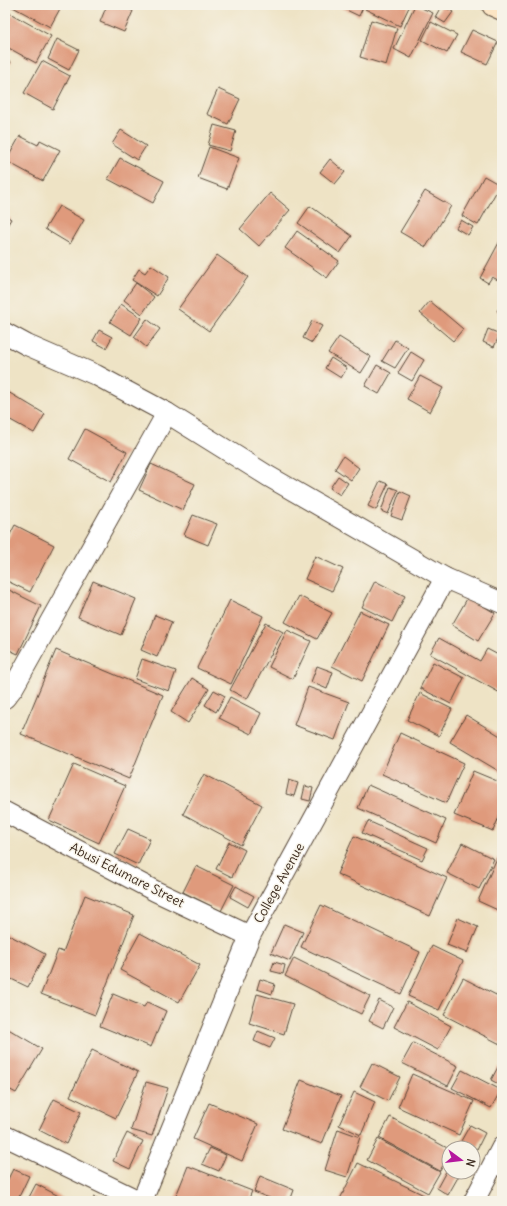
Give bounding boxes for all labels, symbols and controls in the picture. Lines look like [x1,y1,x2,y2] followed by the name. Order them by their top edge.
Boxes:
[67,839,188,912] street label: Abusi Edumare Street
[250,840,308,926] street label: College Avenue
[441,1140,481,1180] north arrow
[463,1157,478,1168] text: N

